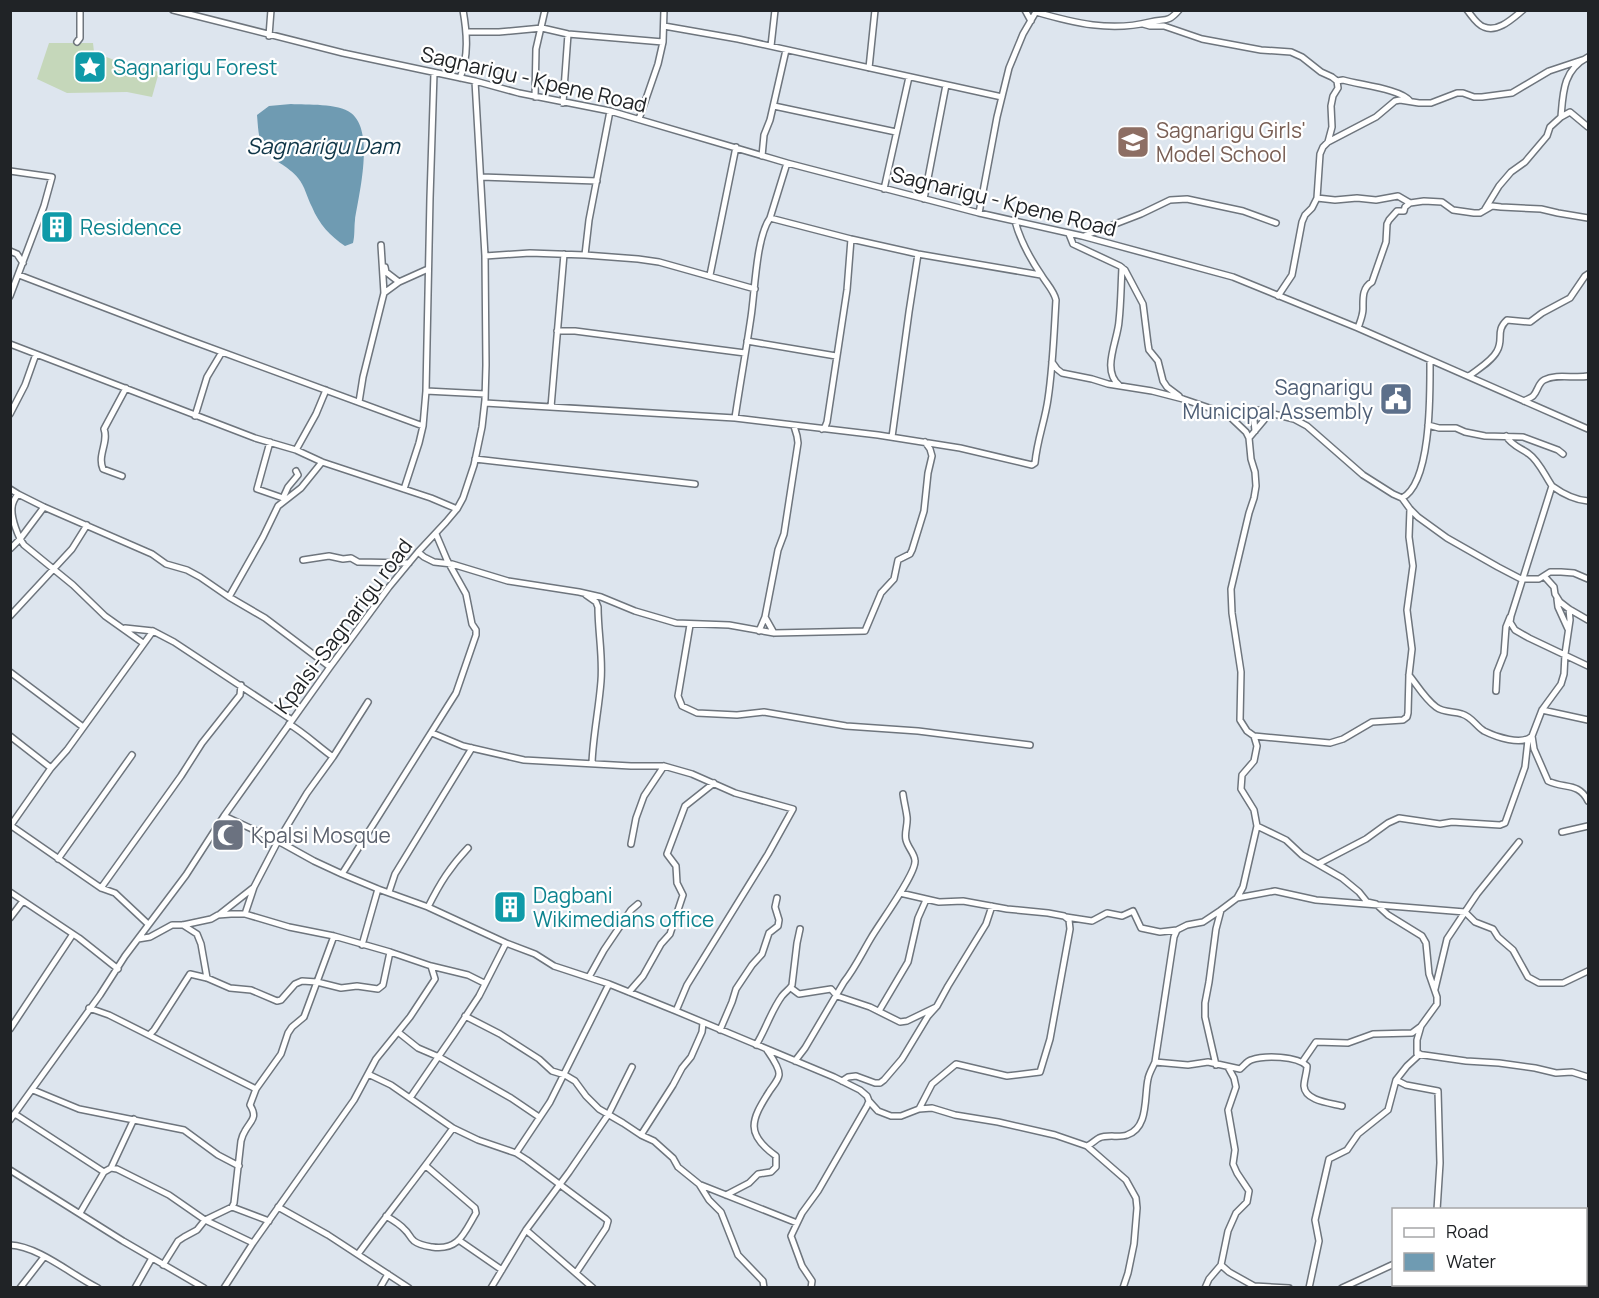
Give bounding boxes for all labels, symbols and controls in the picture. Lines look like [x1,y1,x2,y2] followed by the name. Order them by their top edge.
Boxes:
[418,39,650,119] street label: Sagnarigu - Kpene Road
[72,49,108,85] place icon: Sagnarigu Forest
[113,53,278,81] place label: Sagnarigu Forest
[1156,116,1306,168] place label: Sagnarigu Girls' Model School
[1115,124,1151,160] school or university icon: Sagnarigu Girls' Model School
[246,131,401,161] water label: Sagnarigu Dam
[888,159,1120,243] street label: Sagnarigu - Kpene Road
[39,209,75,245] building icon: Residence
[80,213,182,241] place label: Residence
[1183,373,1373,425] place label: Sagnarigu Municipal Assembly
[1378,381,1414,417] public building icon: Sagnarigu Municipal Assembly
[268,533,418,719] street label: Kpalsi-Sagnarigu road
[210,817,246,853] mosque icon: Kpalsi Mosque
[251,821,391,849] place label: Kpalsi Mosque
[533,881,714,933] place label: Dagbani Wikimedians office
[492,889,528,925] building icon: Dagbani Wikimedians office
[1392,1208,1587,1286] legend
[1446,1219,1489,1243] text: Road
[1446,1249,1496,1273] text: Water

